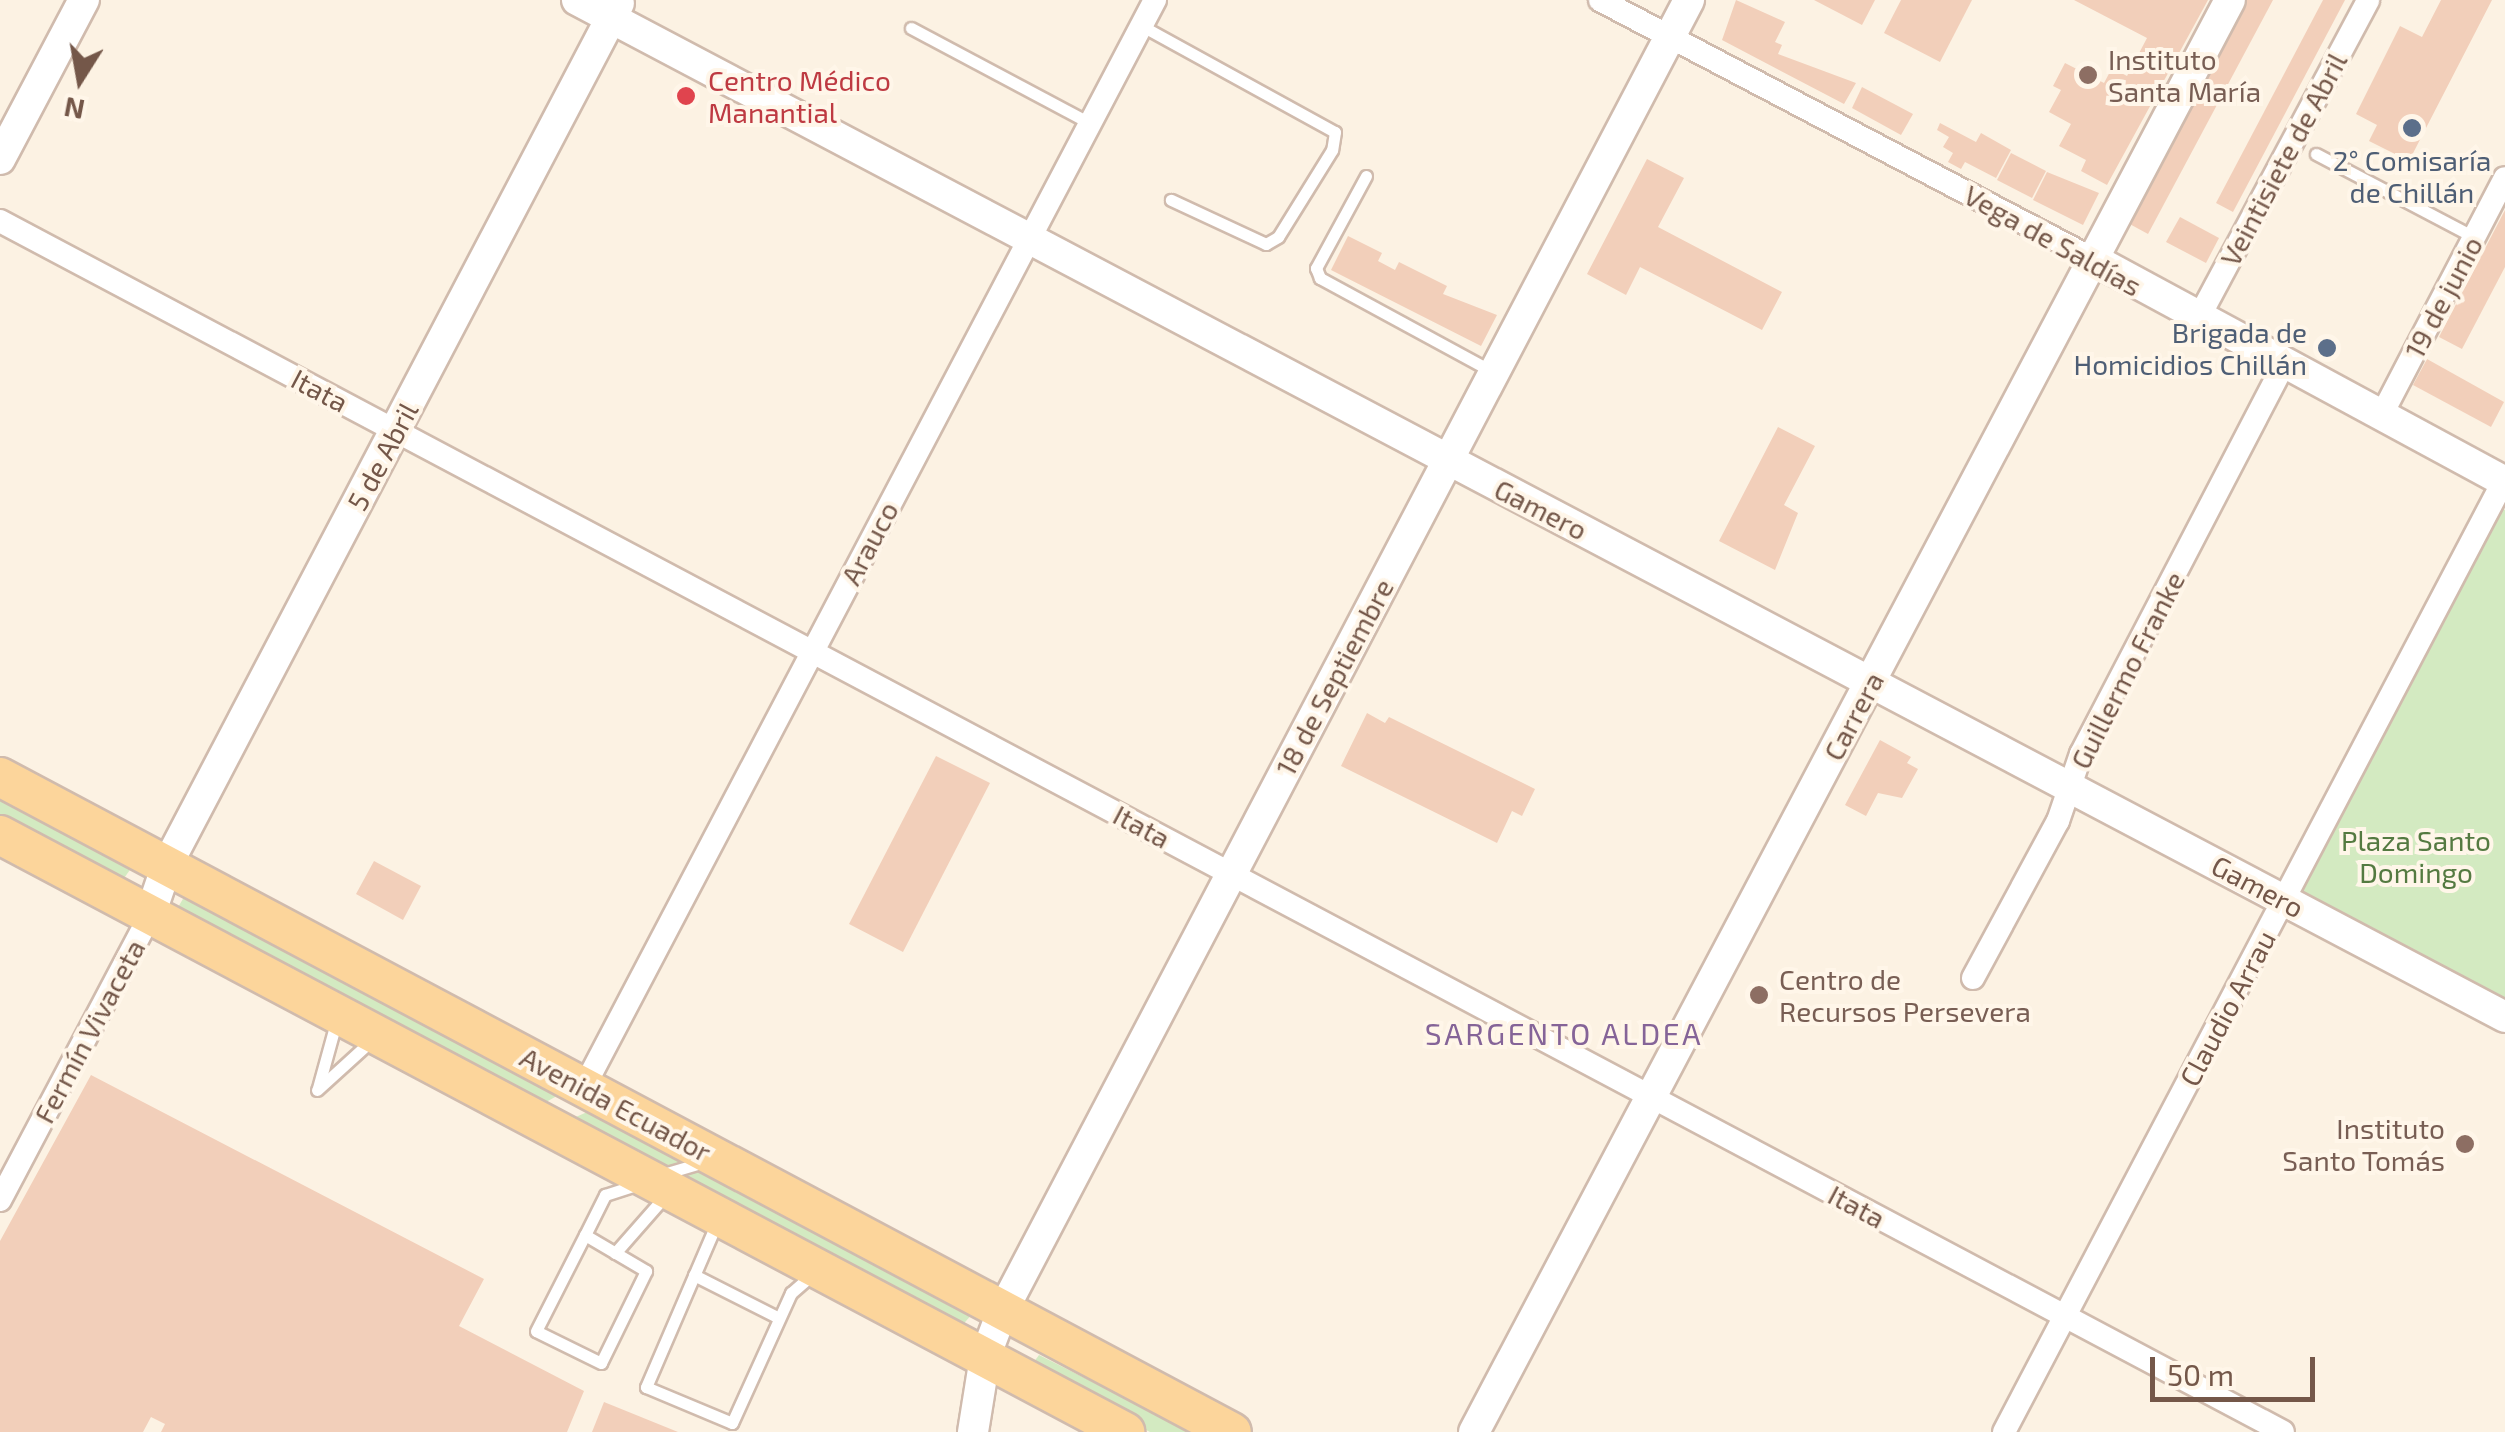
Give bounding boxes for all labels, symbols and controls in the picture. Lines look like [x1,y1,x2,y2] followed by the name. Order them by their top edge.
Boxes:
[30,30,130,130] north arrow
[2108,42,2261,108] place label: Instituto Santa María
[2212,46,2354,272] street label: Veintisiete de Abril
[708,63,891,129] place label: Centro Médico Manantial
[2077,64,2099,86] marker: Instituto Santa María
[673,83,699,109] marker: Centro Médico Manantial
[61,91,87,128] text: N
[2401,117,2423,139] marker: 2° Comisaría de Chillán
[2333,143,2491,209] place label: 2° Comisaría de Chillán
[1959,177,2147,303] street label: Vega de Saldías
[2397,230,2489,364] street label: 19 de junio
[2073,315,2307,381] place label: Brigada de Homicidios Chillán
[2316,337,2338,359] marker: Brigada de Homicidios Chillán
[286,361,354,419] street label: Itata
[339,396,425,516] street label: 5 de Abril
[1489,471,1593,547] street label: Gamero
[833,496,905,590] street label: Arauco
[2063,566,2191,774] street label: Guillermo Franke
[1268,573,1400,781] street label: 18 de Septiembre
[1816,666,1890,766] street label: Carrera
[1108,797,1176,855] street label: Itata
[2341,823,2491,889] park label: Plaza Santo Domingo
[2206,848,2310,924] street label: Gamero
[2172,924,2282,1092] street label: Claudio Arrau
[26,933,152,1129] street label: Fermín Vivaceta
[1779,962,2031,1028] place label: Centro de Recursos Persevera
[1748,984,1770,1006] marker: Centro de Recursos Persevera
[1424,1015,1704,1051] district label: SARGENTO ALDEA
[515,1040,717,1168] street label: Avenida Ecuador
[2282,1111,2445,1177] place label: Instituto Santo Tomás
[2454,1133,2476,1155] marker: Instituto Santo Tomás
[1823,1177,1891,1235] street label: Itata
[2155,1337,2320,1399] scale bar
[2167,1356,2234,1392] text: 50 m

